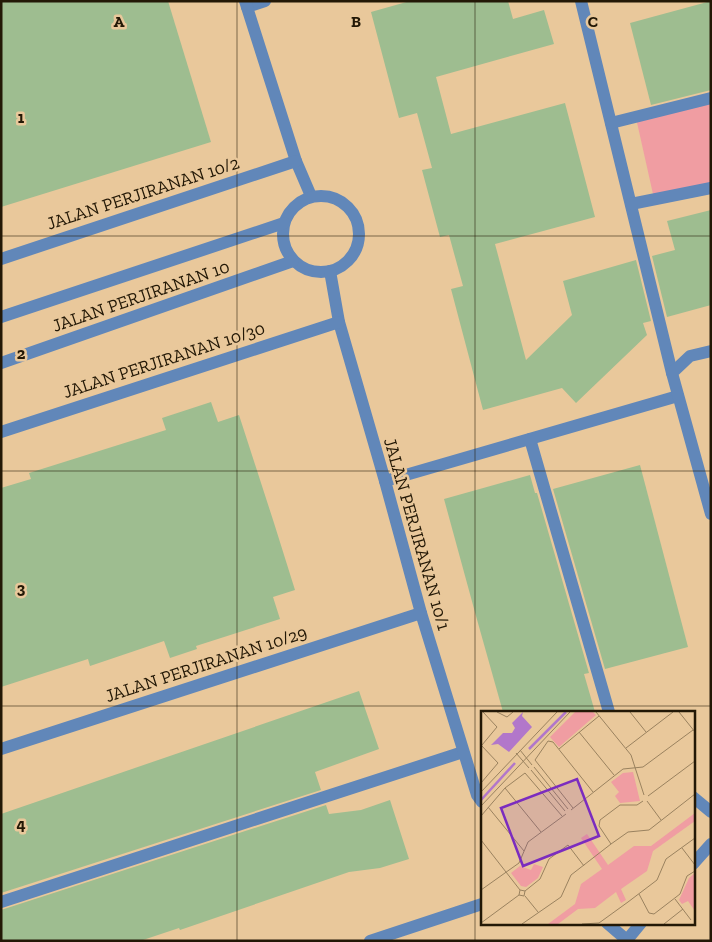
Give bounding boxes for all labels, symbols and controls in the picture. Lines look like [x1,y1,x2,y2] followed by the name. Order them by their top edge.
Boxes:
[114,12,125,31] text: A
[351,12,361,31] text: B
[588,12,598,31] text: C
[18,108,25,127] text: 1
[44,151,242,235] street label: JALAN PERJIRANAN 10/2
[49,255,233,337] street label: JALAN PERJIRANAN 10
[60,317,268,403] street label: JALAN PERJIRANAN 10/30
[17,344,26,363] text: 2
[379,435,455,633] street label: JALAN PERJIRANAN 10/1
[17,579,26,598] text: 3
[102,621,310,707] street label: JALAN PERJIRANAN 10/29
[481,711,694,924] inset map
[16,815,26,834] text: 4

